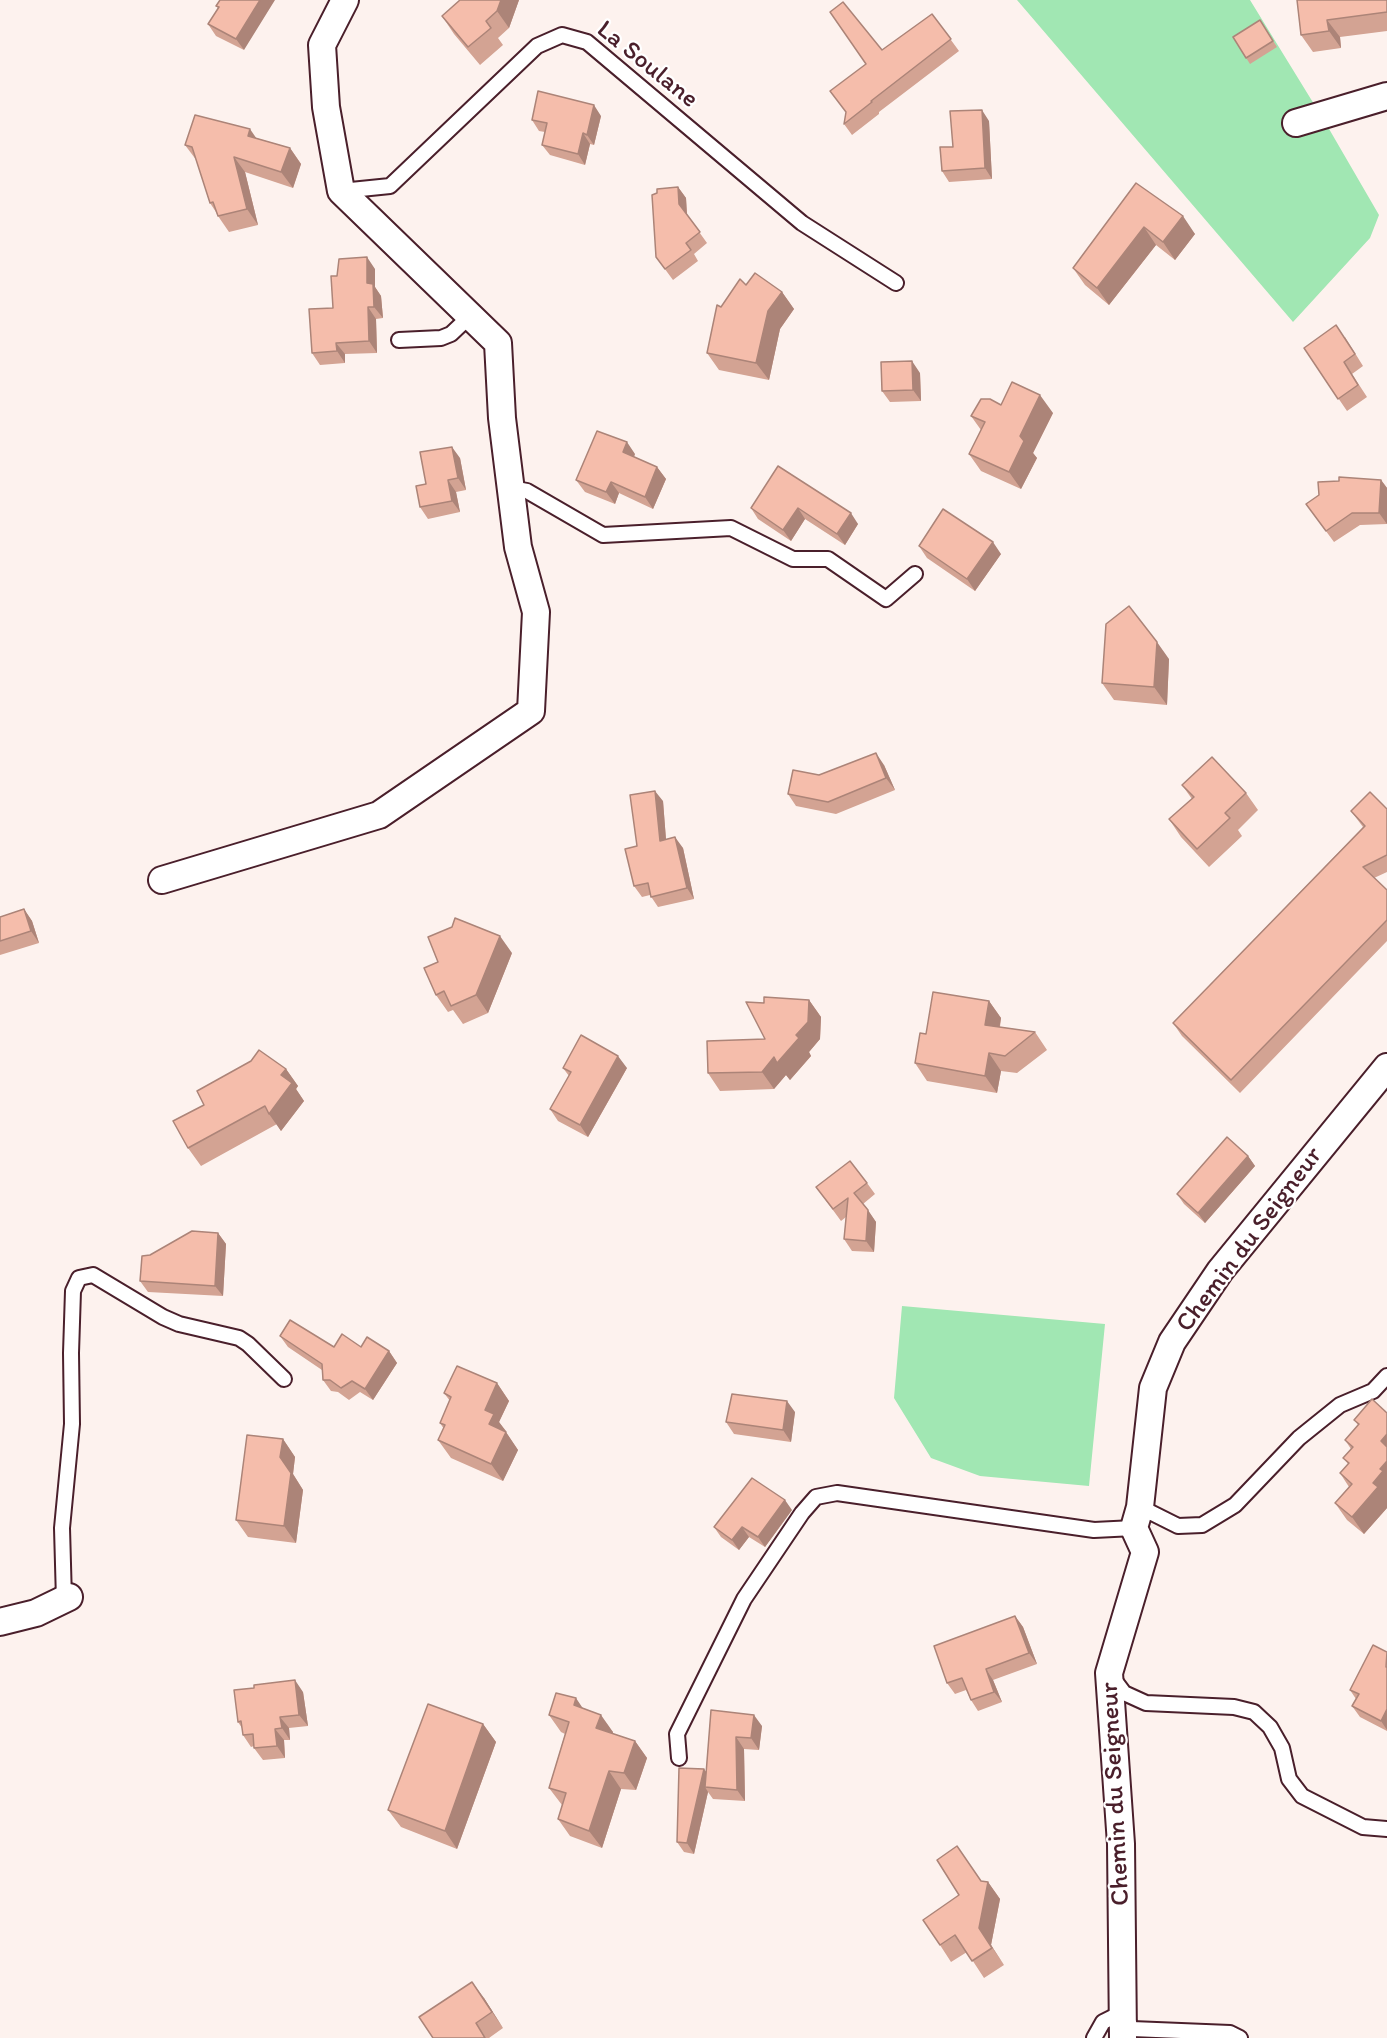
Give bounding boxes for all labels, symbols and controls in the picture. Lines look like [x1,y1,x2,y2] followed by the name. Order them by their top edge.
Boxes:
[590,15,704,115] street label: La Soulane
[1170,1141,1330,1339] street label: Chemin du Seigneur
[1095,1681,1137,1907] street label: Chemin du Seigneur

